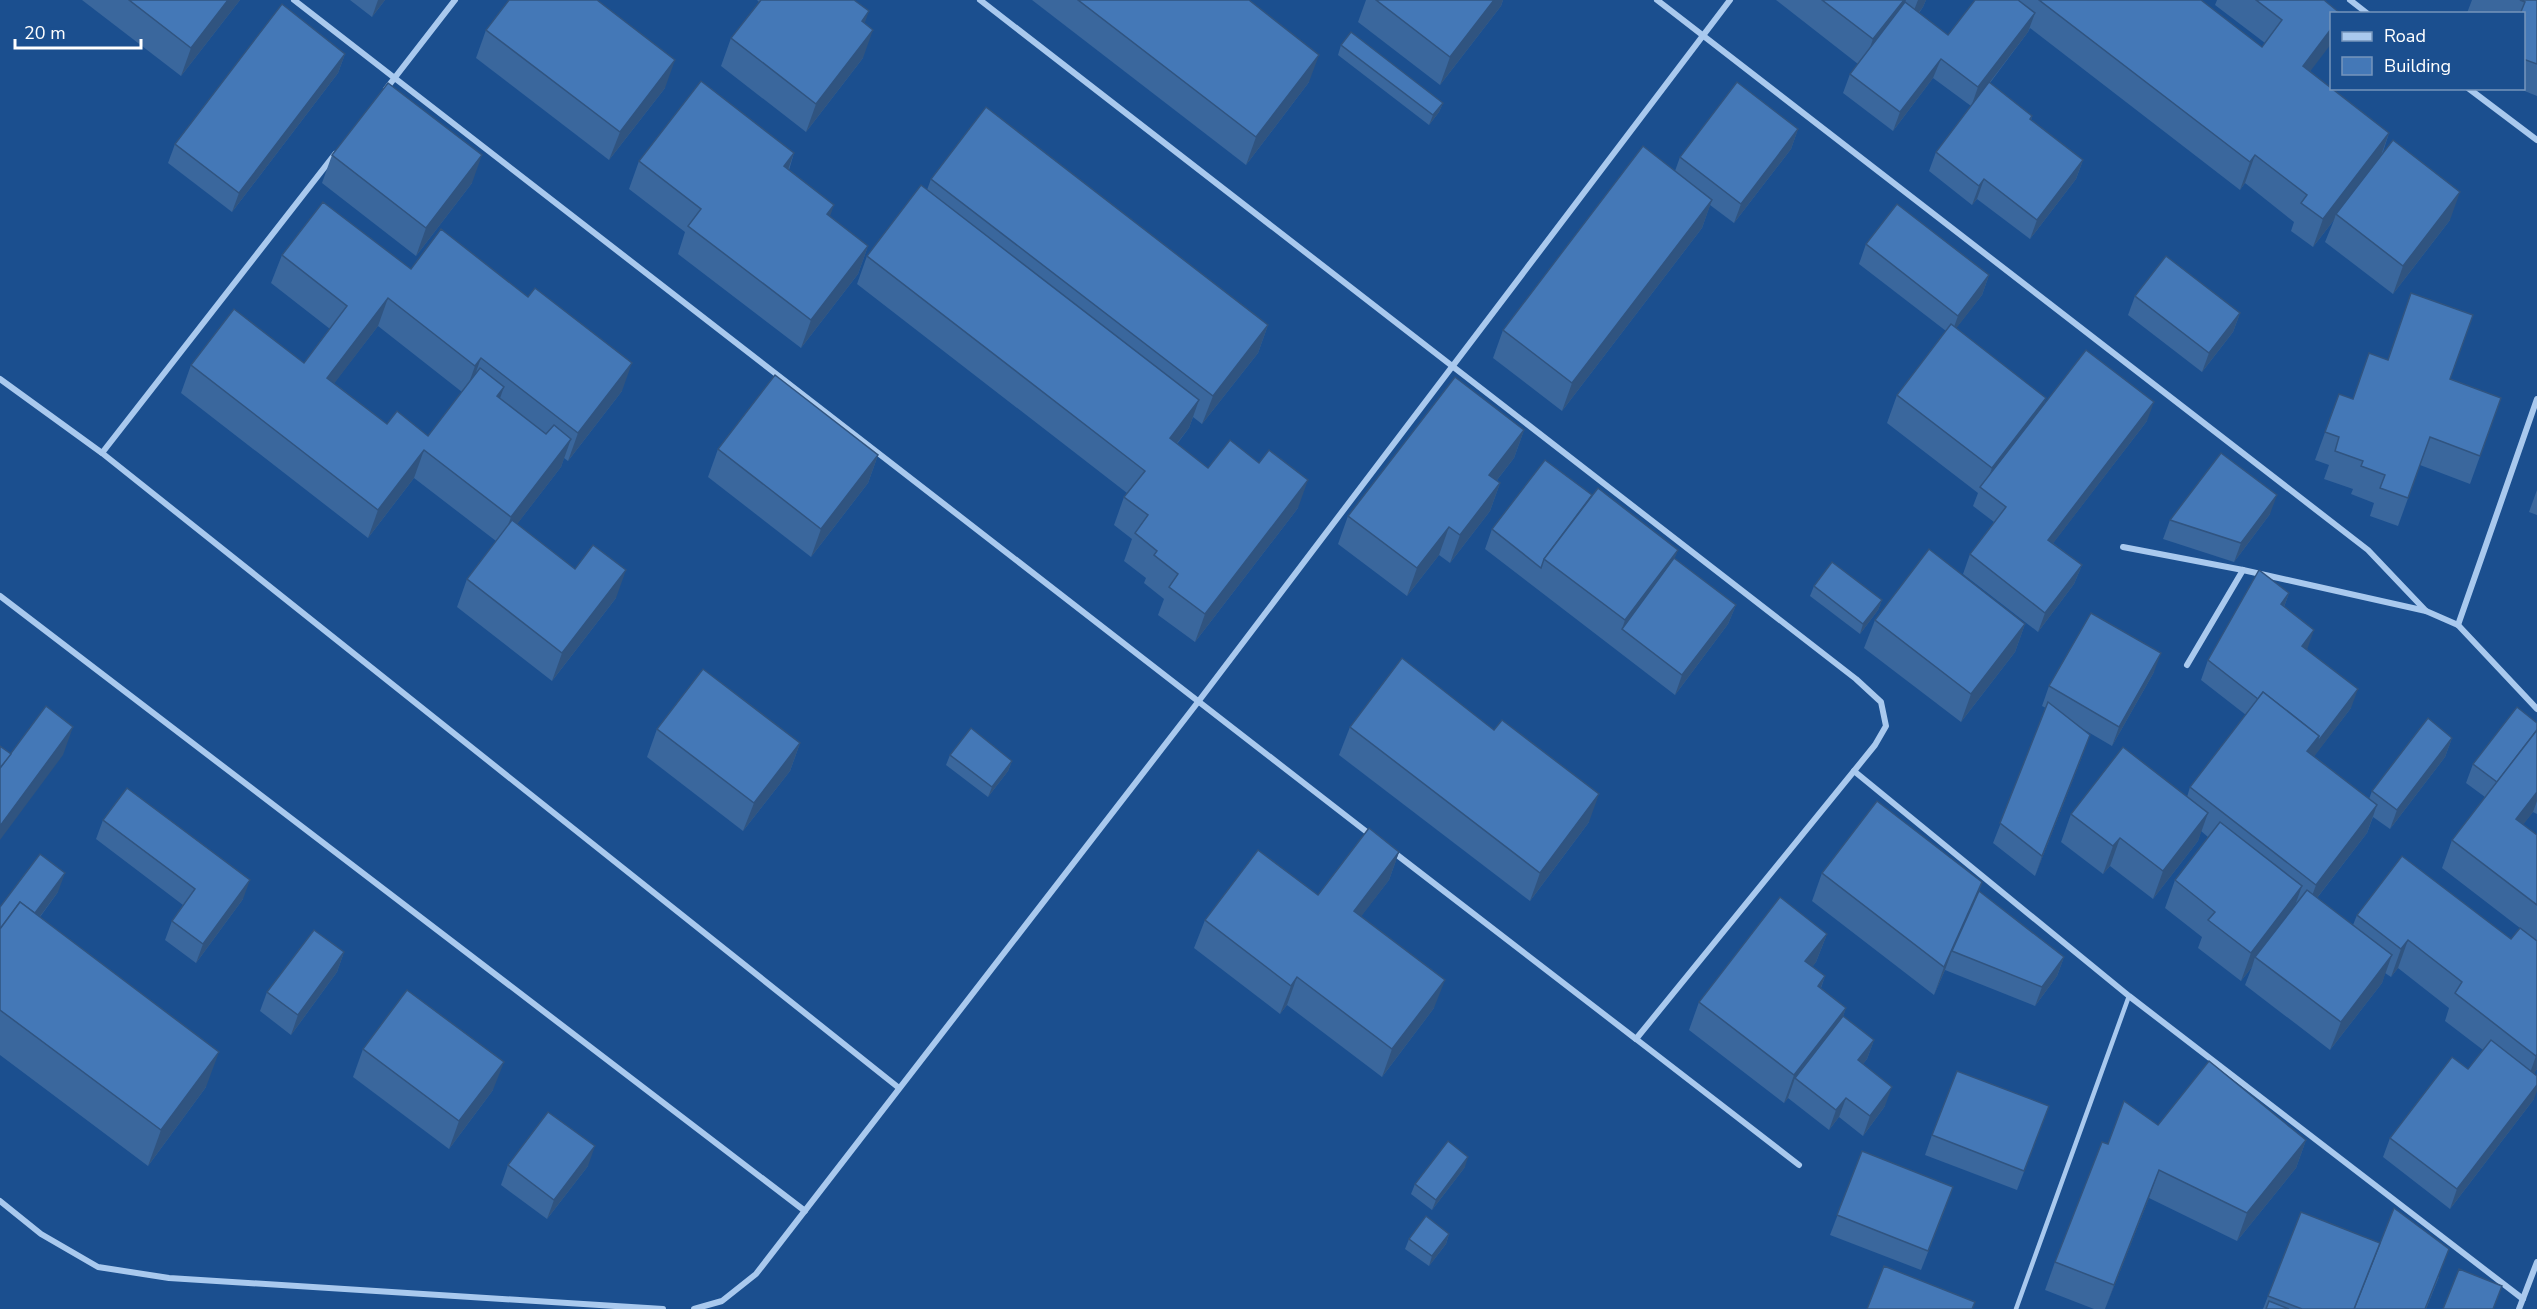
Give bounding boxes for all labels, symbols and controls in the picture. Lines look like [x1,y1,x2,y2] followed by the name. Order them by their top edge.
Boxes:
[15,12,141,50] scale bar
[2330,12,2525,90] legend
[24,21,66,45] text: 20 m
[2384,24,2426,48] text: Road
[2384,54,2451,78] text: Building

